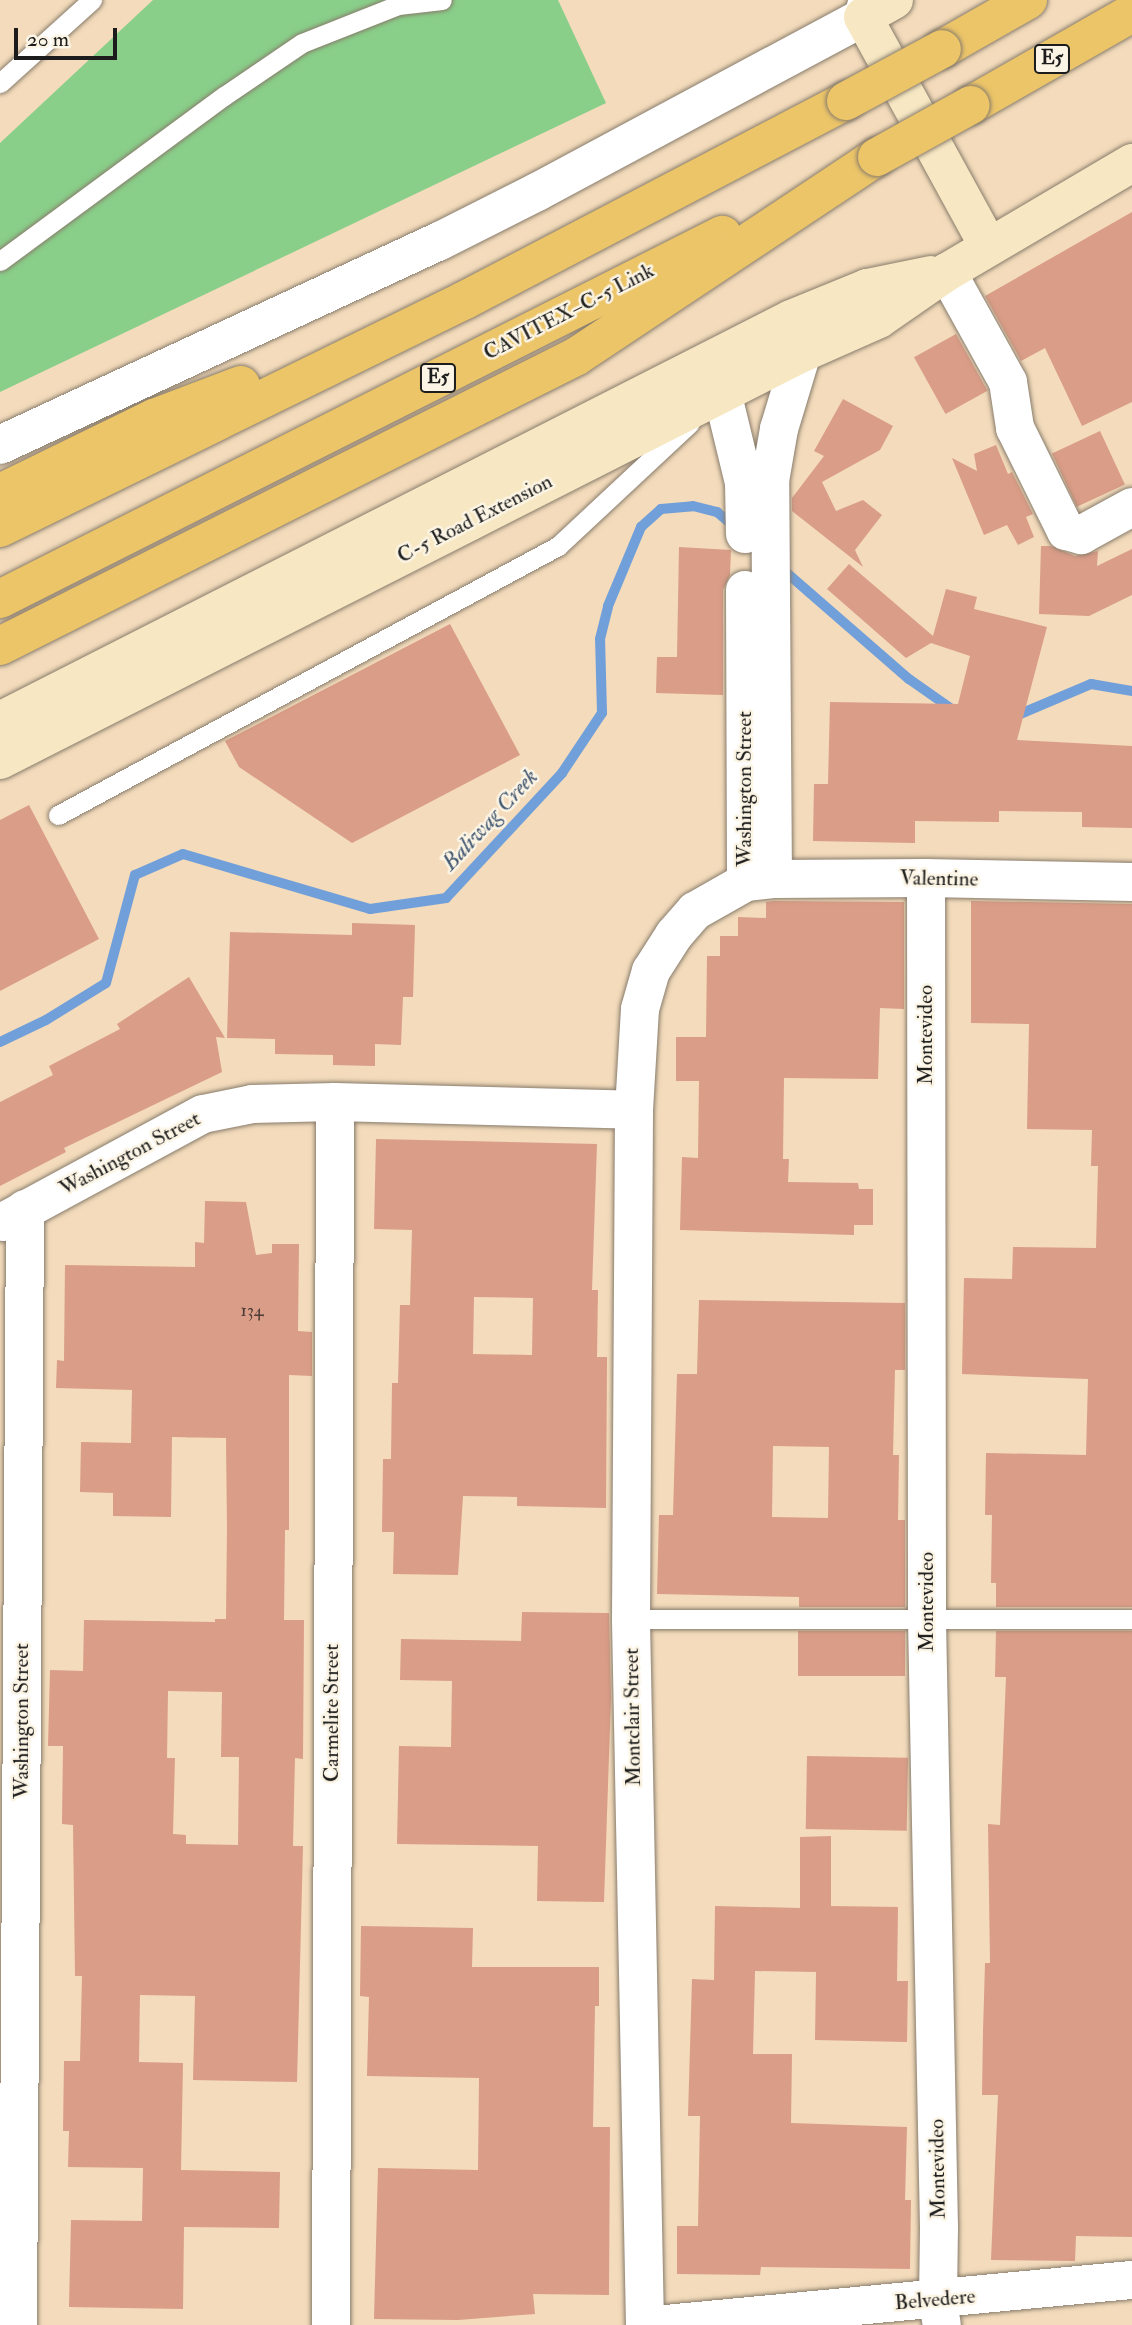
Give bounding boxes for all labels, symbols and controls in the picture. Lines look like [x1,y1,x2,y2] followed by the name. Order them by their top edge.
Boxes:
[18,14,121,58] scale bar
[27,26,69,53] text: 20 m
[1033,44,1071,74] road number: E5
[480,258,658,366] street label: CAVITEX–C-5 Link
[419,362,457,394] road number: E5
[393,469,557,569] street label: C-5 Road Extension
[732,711,758,867] street label: Washington Street
[436,764,544,876] water label: Baliwag Creek
[900,866,978,892] street label: Valentine
[913,985,939,1085] street label: Montevideo
[55,1106,205,1202] street label: Washington Street
[241,1300,263,1322] house number: 134
[914,1552,940,1652] street label: Montevideo
[9,1643,35,1799] street label: Washington Street
[319,1644,345,1782] street label: Carmelite Street
[619,1648,647,1786] street label: Montclair Street
[925,2119,951,2219] street label: Montevideo
[893,2284,977,2316] street label: Belvedere

